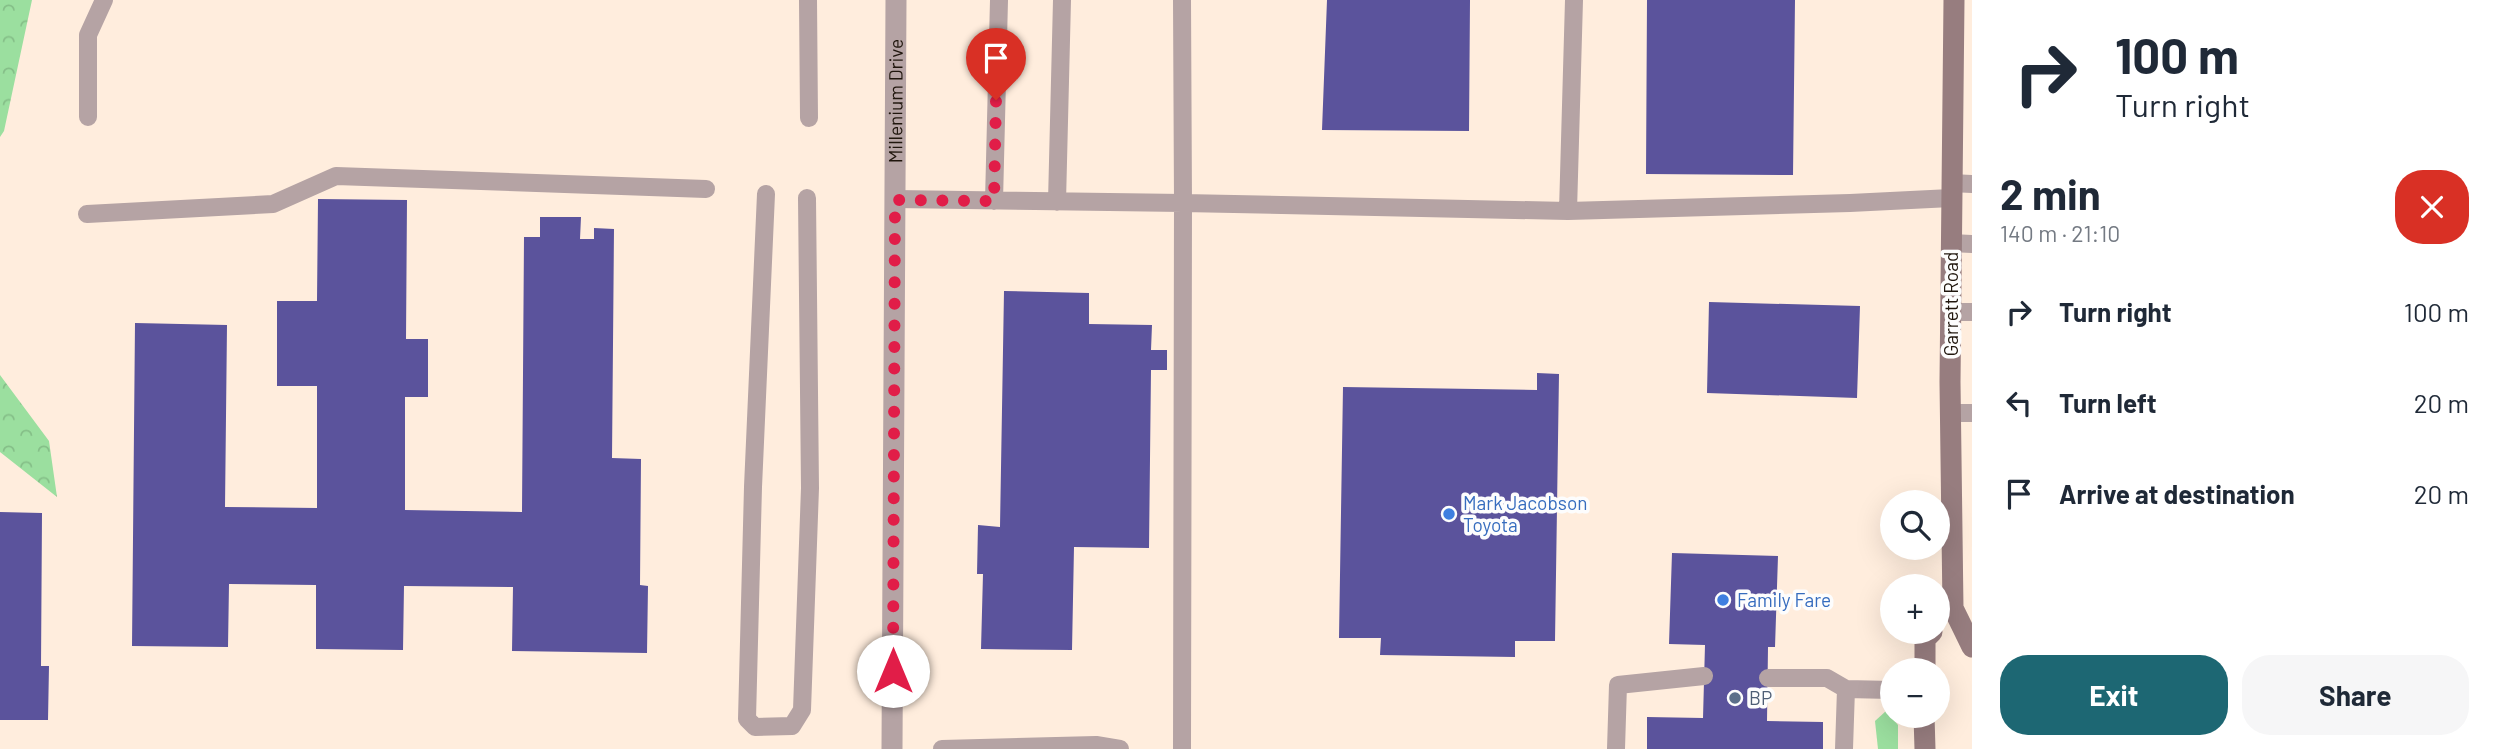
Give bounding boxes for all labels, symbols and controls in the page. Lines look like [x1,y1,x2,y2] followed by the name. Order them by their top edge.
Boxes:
[2115,25,2239,84] text: 100 m
[966,28,1026,100] pin
[2000,28,2091,119] icon: right
[883,39,907,163] street label: Millenium Drive
[977,39,1015,77] icon: arrive
[2115,85,2250,123] text: Turn right
[2000,168,2101,218] text: 2 min
[2395,170,2469,244] button: close
[2000,219,2120,247] text: 140 m · 21:10
[1939,252,1962,356] street label: Garrett Road
[2000,293,2038,331] icon: right
[2059,296,2172,327] text: Turn right
[2404,296,2469,327] text: 100 m
[2000,384,2038,422] icon: left
[2059,387,2157,418] text: Turn left
[2414,387,2469,418] text: 20 m
[2000,475,2038,513] icon: arrive
[2059,478,2295,509] text: Arrive at destination
[2414,478,2469,509] text: 20 m
[1880,490,1950,728] map controls
[1880,490,1950,560] button: search
[1463,491,1588,536] place label: Mark Jacobson Toyota
[1441,506,1457,522] marker: Mark Jacobson Toyota
[1880,574,1950,644] button: +
[1737,588,1831,611] place label: Family Fare
[1715,592,1731,608] marker: Family Fare
[856,634,930,708] position arrow
[2000,655,2228,735] button: Exit
[2242,655,2469,735] button: Share
[1880,658,1950,728] button: −
[1749,686,1772,709] place label: BP
[1727,690,1743,706] marker: BP

